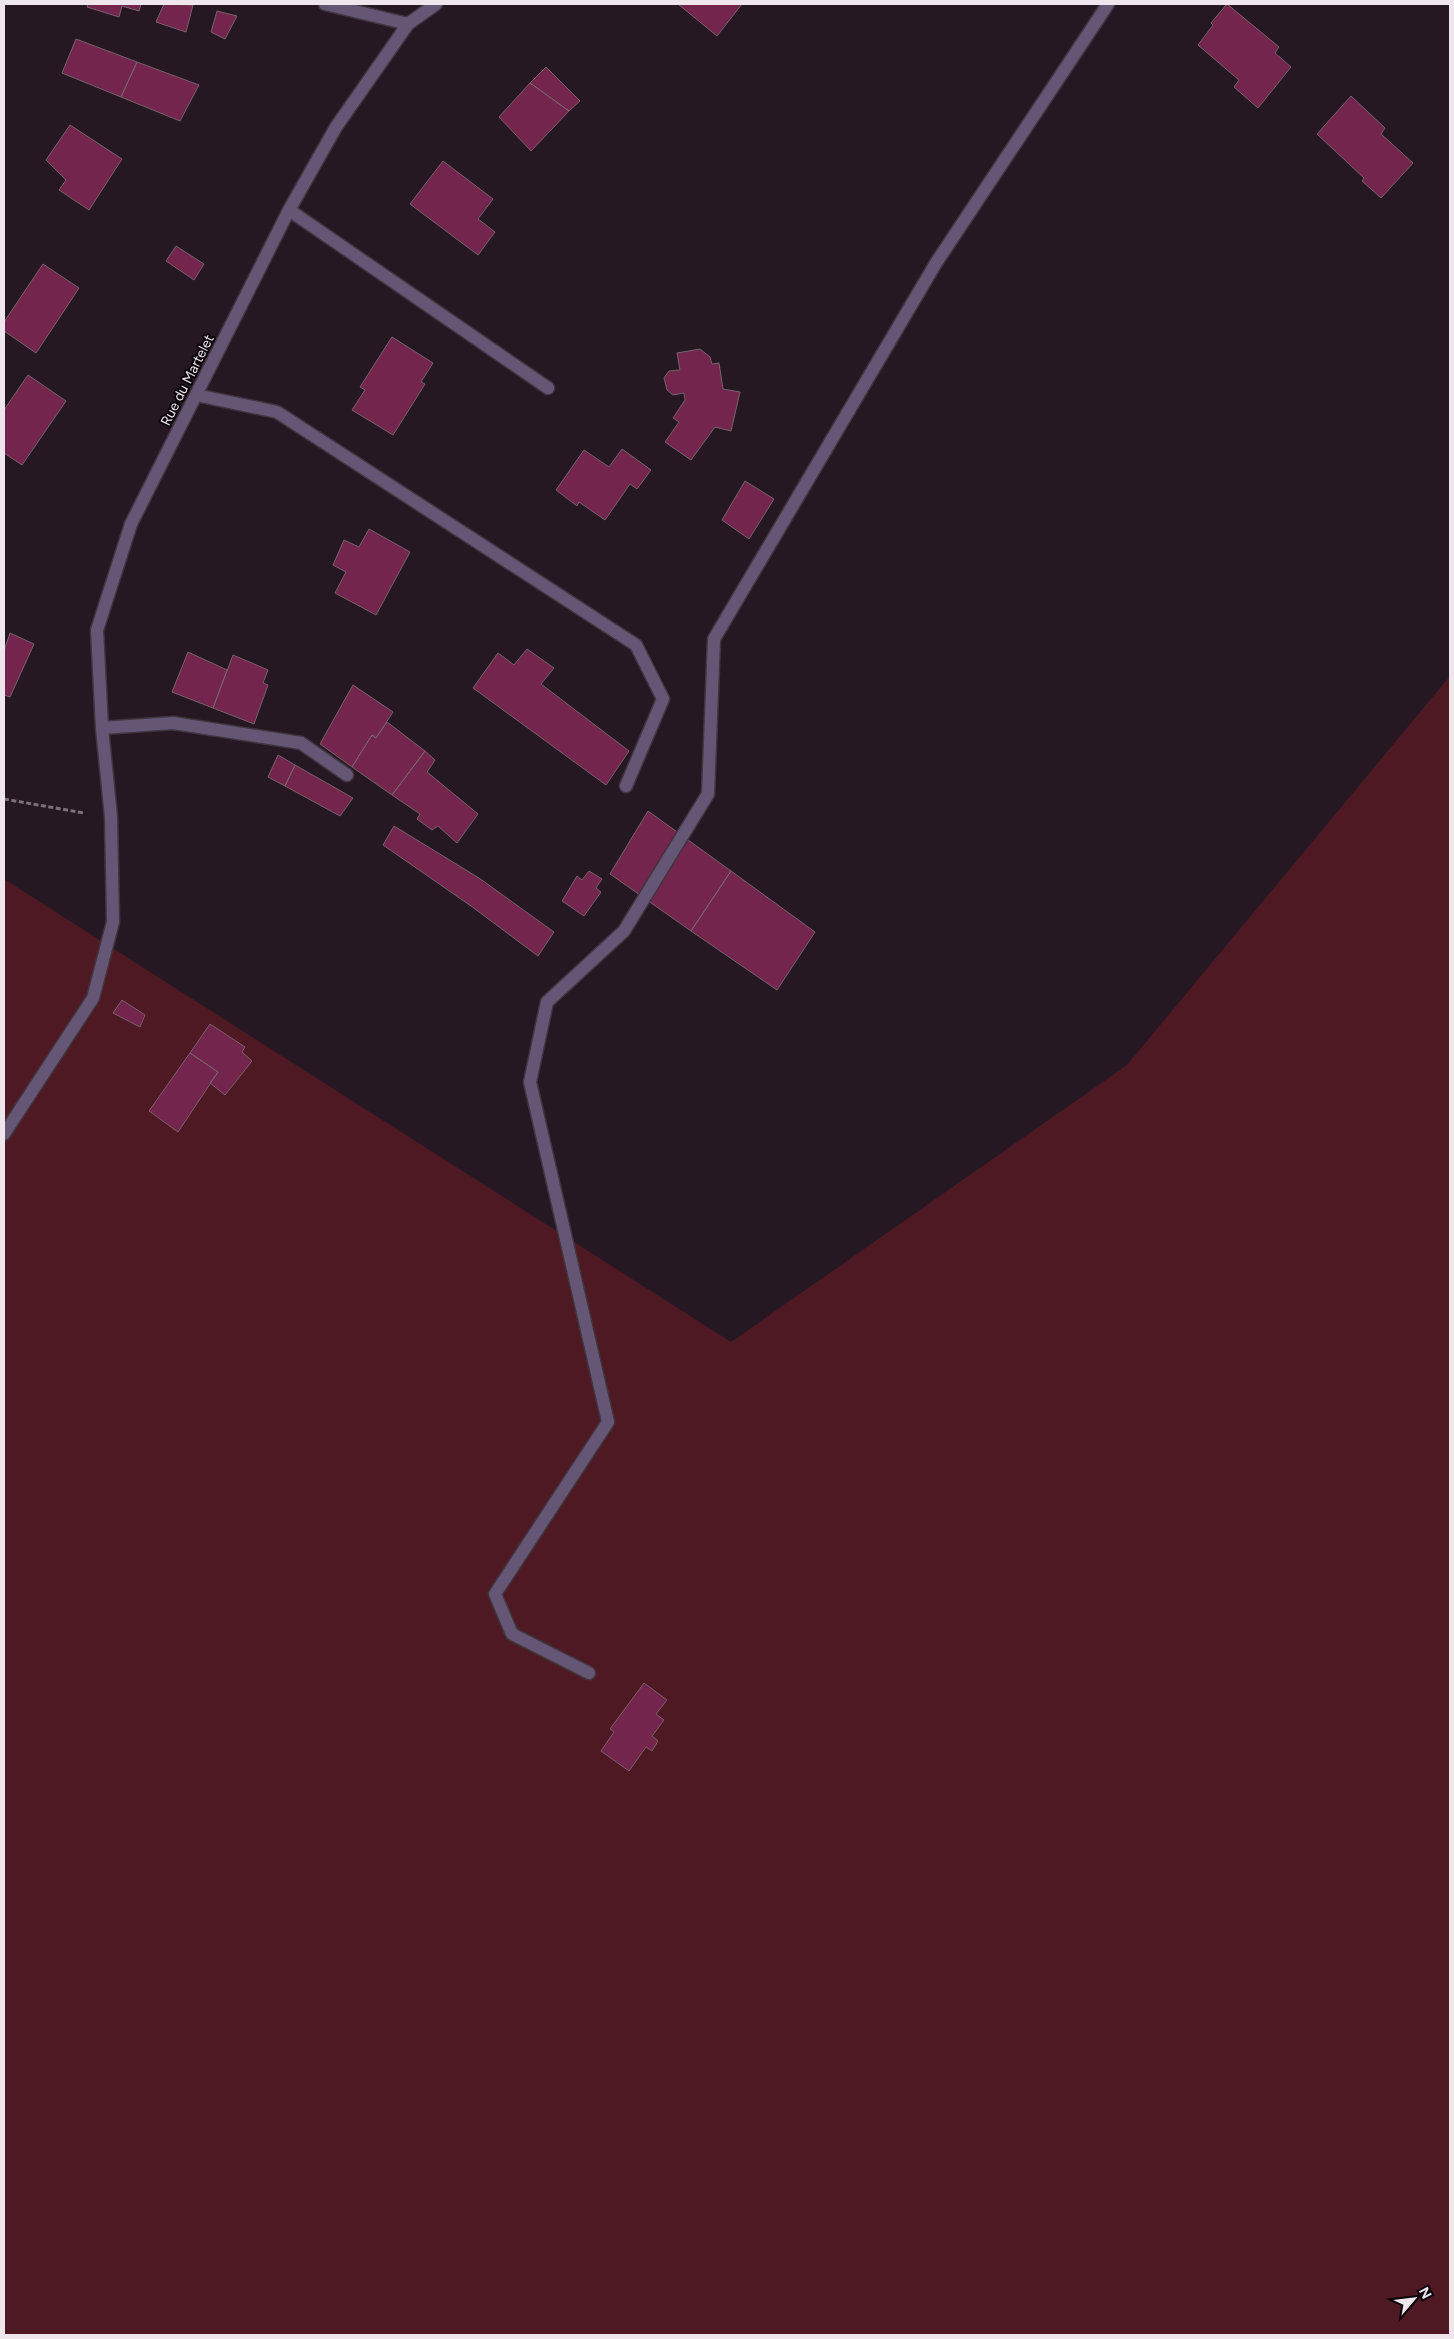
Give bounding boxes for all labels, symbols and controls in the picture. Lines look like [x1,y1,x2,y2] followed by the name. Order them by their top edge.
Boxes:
[157,332,218,429] street label: Rue du Martelet
[1389,2274,1439,2324] north arrow
[1415,2284,1435,2302] text: N

